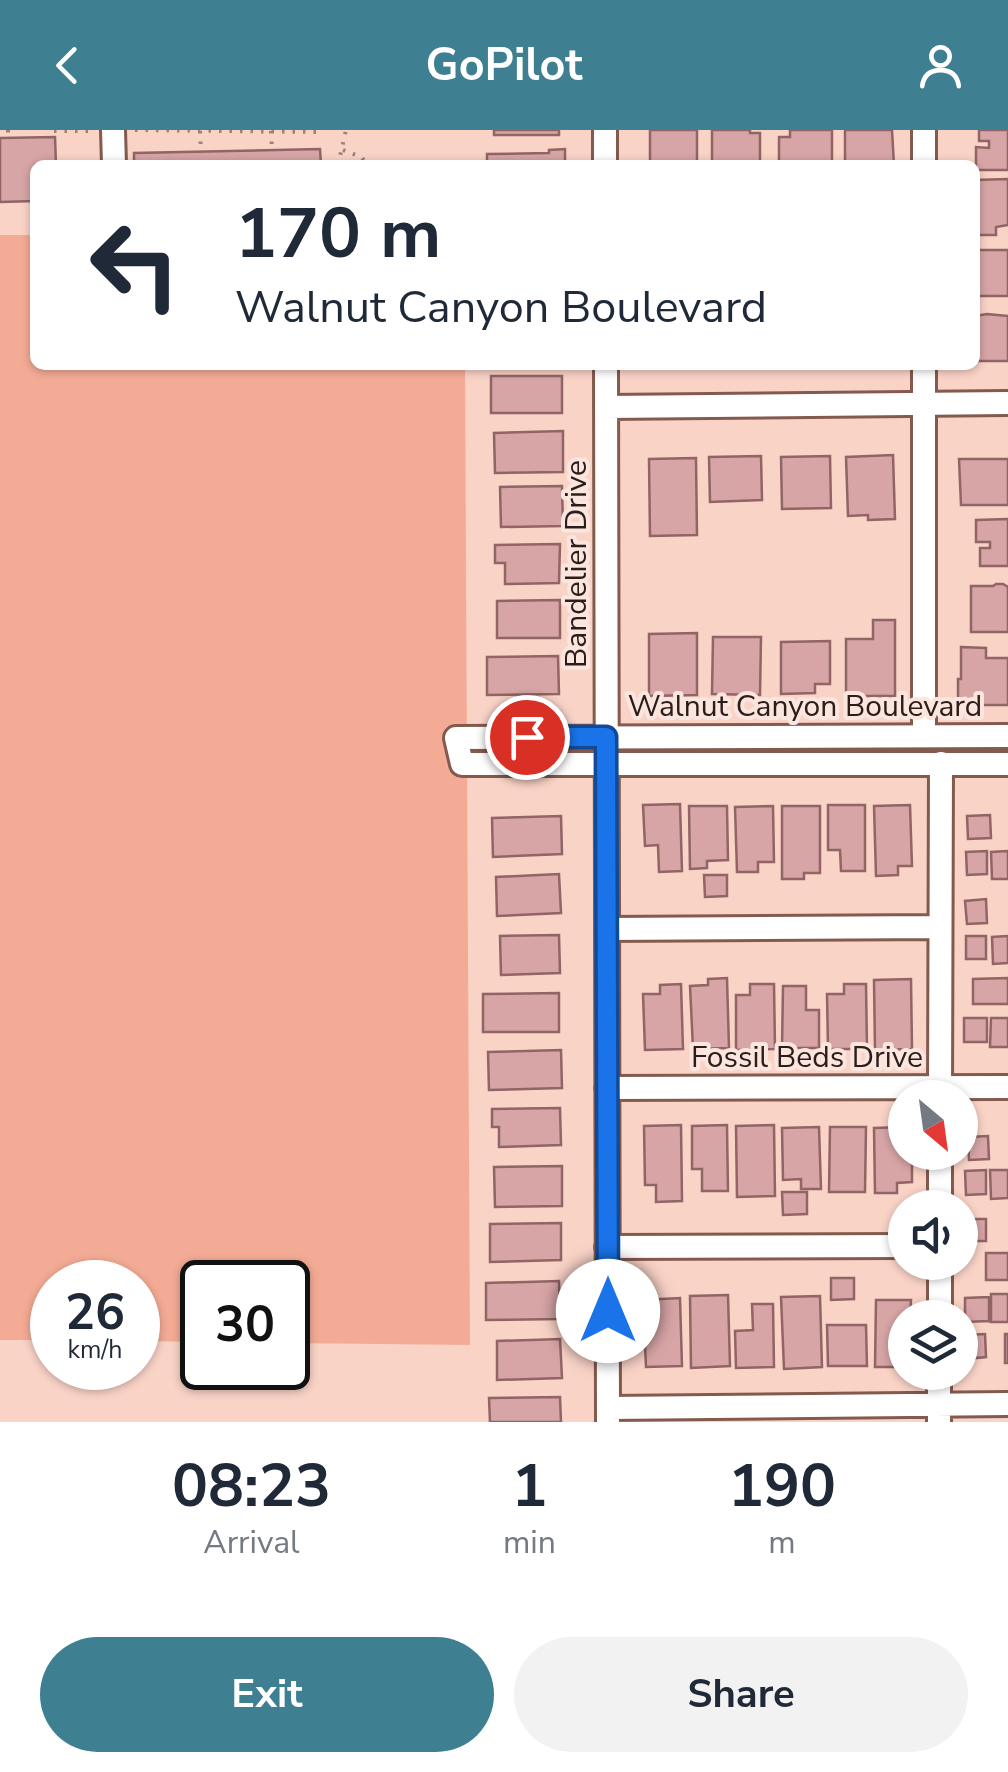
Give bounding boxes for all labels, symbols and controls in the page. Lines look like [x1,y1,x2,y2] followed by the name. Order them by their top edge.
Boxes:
[426,35,582,96] text: GoPilot
[40,38,95,93] icon: back
[913,38,968,93] icon: person
[235,186,441,282] text: 170 m
[70,200,200,330] icon: left
[235,277,767,338] text: Walnut Canyon Boulevard
[556,460,597,668] street label: Bandelier Drive
[628,686,982,727] street label: Walnut Canyon Boulevard
[485,695,570,780] pin
[500,710,555,765] icon: arrive
[691,1037,923,1078] street label: Fossil Beds Drive
[888,1080,978,1170] north arrow
[888,1080,978,1390] map controls
[888,1190,978,1280] button: sound
[556,1259,660,1363] position arrow
[180,1260,310,1390] speed limit sign: 30
[65,1278,125,1347] text: 26
[888,1300,978,1390] button: layers
[67,1333,123,1367] text: km/h
[172,1445,331,1527] text: 08:23
[511,1445,547,1527] text: 1
[728,1445,836,1527] text: 190
[203,1521,300,1564] text: Arrival
[503,1521,556,1564] text: min
[768,1521,796,1564] text: m
[40,1637,494,1752] button: Exit
[514,1637,968,1752] button: Share

